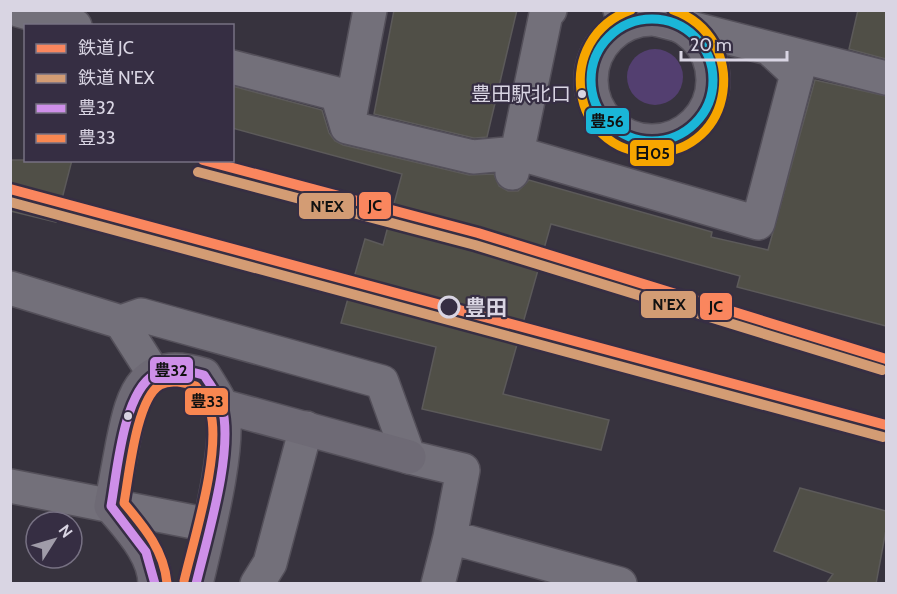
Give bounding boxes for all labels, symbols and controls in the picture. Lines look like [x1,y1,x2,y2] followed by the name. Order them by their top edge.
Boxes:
[24,24,234,162] legend
[681,24,788,62] scale bar
[690,34,732,56] text: 20 m
[78,37,134,59] text: 鉄道 JC
[78,67,155,89] text: 鉄道 N'EX
[471,82,571,106] place label: 豊田駅北口
[576,88,588,100] marker: 豊田駅北口
[78,97,115,119] text: 豊32
[585,107,630,135] line badge: 豊56
[590,112,624,131] text: 豊56
[78,127,115,149] text: 豊33
[629,139,675,167] line badge: 日05
[634,144,670,163] text: 日05
[358,191,392,220] line badge: JC
[298,192,355,220] line badge: N'EX
[367,196,382,215] text: JC
[310,197,345,216] text: N'EX
[640,290,697,319] line badge: N'EX
[699,292,733,321] line badge: JC
[465,295,507,320] place label: 豊田
[652,295,687,314] text: N'EX
[438,296,460,318] marker: 豊田
[708,297,723,316] text: JC
[149,356,194,384] line badge: 豊32
[154,361,188,380] text: 豊32
[184,387,229,416] line badge: 豊33
[190,392,224,411] text: 豊33
[122,410,134,422] unlabelled marker
[24,510,84,570] north arrow
[55,521,77,542] text: N

